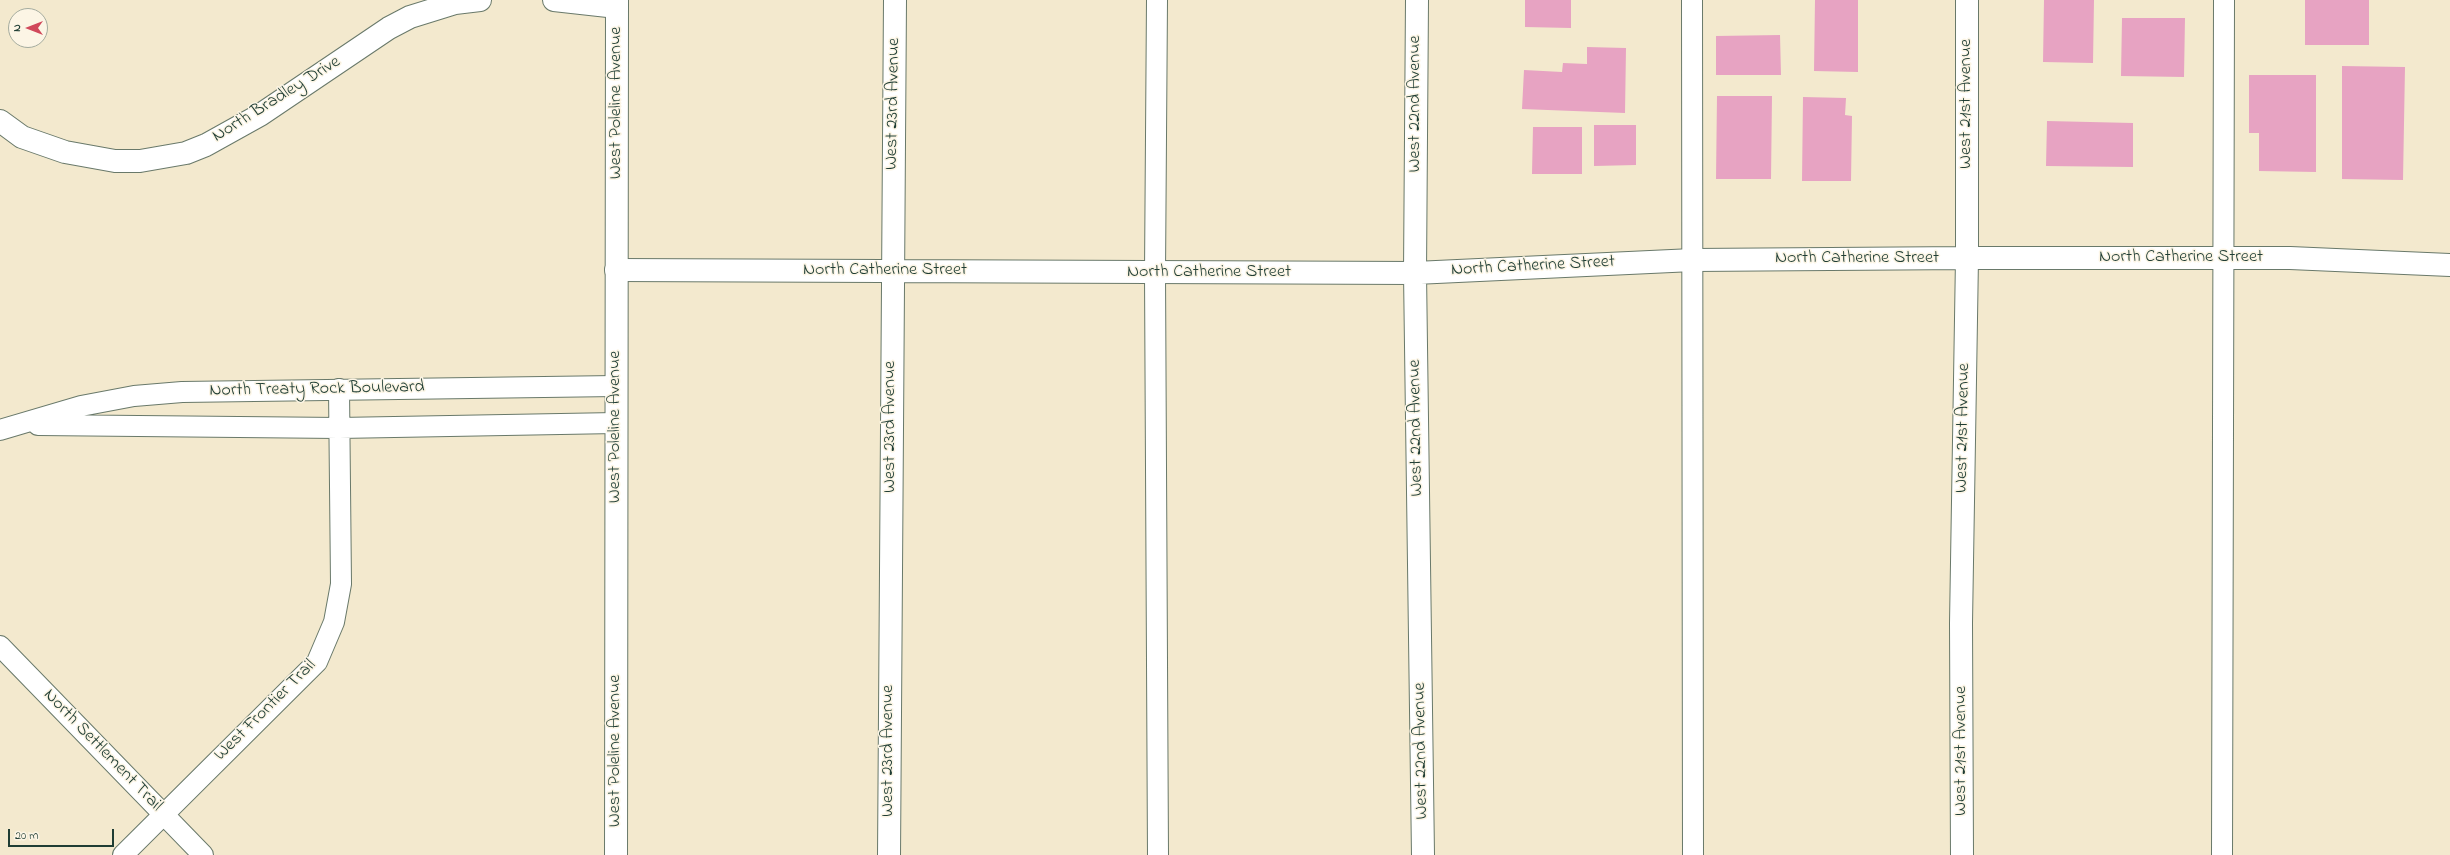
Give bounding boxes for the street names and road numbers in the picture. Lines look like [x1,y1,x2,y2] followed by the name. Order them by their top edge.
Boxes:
[606,27,628,179] street label: West Poleline Avenue
[1405,36,1427,172] street label: West 22nd Avenue
[882,38,906,170] street label: West 23rd Avenue
[1956,39,1978,169] street label: West 21st Avenue
[209,52,345,148] street label: North Bradley Drive
[2099,247,2263,269] street label: North Catherine Street
[1775,248,1939,270] street label: North Catherine Street
[1451,252,1615,282] street label: North Catherine Street
[803,260,967,282] street label: North Catherine Street
[1127,262,1291,284] street label: North Catherine Street
[605,351,627,503] street label: West Poleline Avenue
[1405,359,1429,497] street label: West 22nd Avenue
[880,361,902,493] street label: West 23rd Avenue
[1952,363,1976,493] street label: West 21st Avenue
[209,377,425,403] street label: North Treaty Rock Boulevard
[211,656,321,766] street label: West Frontier Trail
[605,675,627,827] street label: West Poleline Avenue
[1410,682,1434,820] street label: West 22nd Avenue
[38,685,166,817] street label: North Settlement Trail
[878,685,900,817] street label: West 23rd Avenue
[1951,686,1973,816] street label: West 21st Avenue

